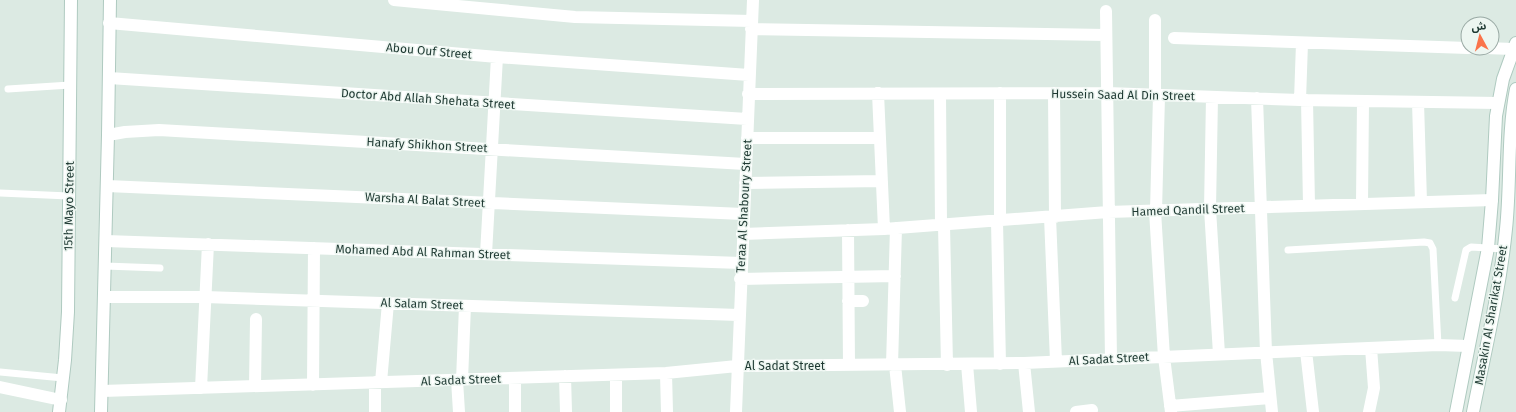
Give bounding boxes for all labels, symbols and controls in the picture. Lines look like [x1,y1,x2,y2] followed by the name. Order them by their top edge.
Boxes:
[1460,16,1500,56] north arrow
[1471,19,1487,34] text: ش
[385,40,473,62] street label: Abou Ouf Street
[340,86,516,112] street label: Doctor Abd Allah Shehata Street
[1051,87,1196,103] street label: Hussein Saad Al Din Street
[366,135,489,155] street label: Hanafy Shikhon Street
[734,138,755,273] street label: Teraa Al Shaboury Street
[61,160,77,251] street label: 15th Mayo Street
[365,190,486,210] street label: Warsha Al Balat Street
[1131,201,1246,219] street label: Hamed Qandil Street
[335,242,511,262] street label: Mohamed Abd Al Rahman Street
[1472,243,1510,386] street label: Masakin Al Sharikat Street
[381,296,464,312] street label: Al Salam Street
[1068,350,1150,368] street label: Al Sadat Street
[745,359,826,373] street label: Al Sadat Street
[421,372,502,388] street label: Al Sadat Street

